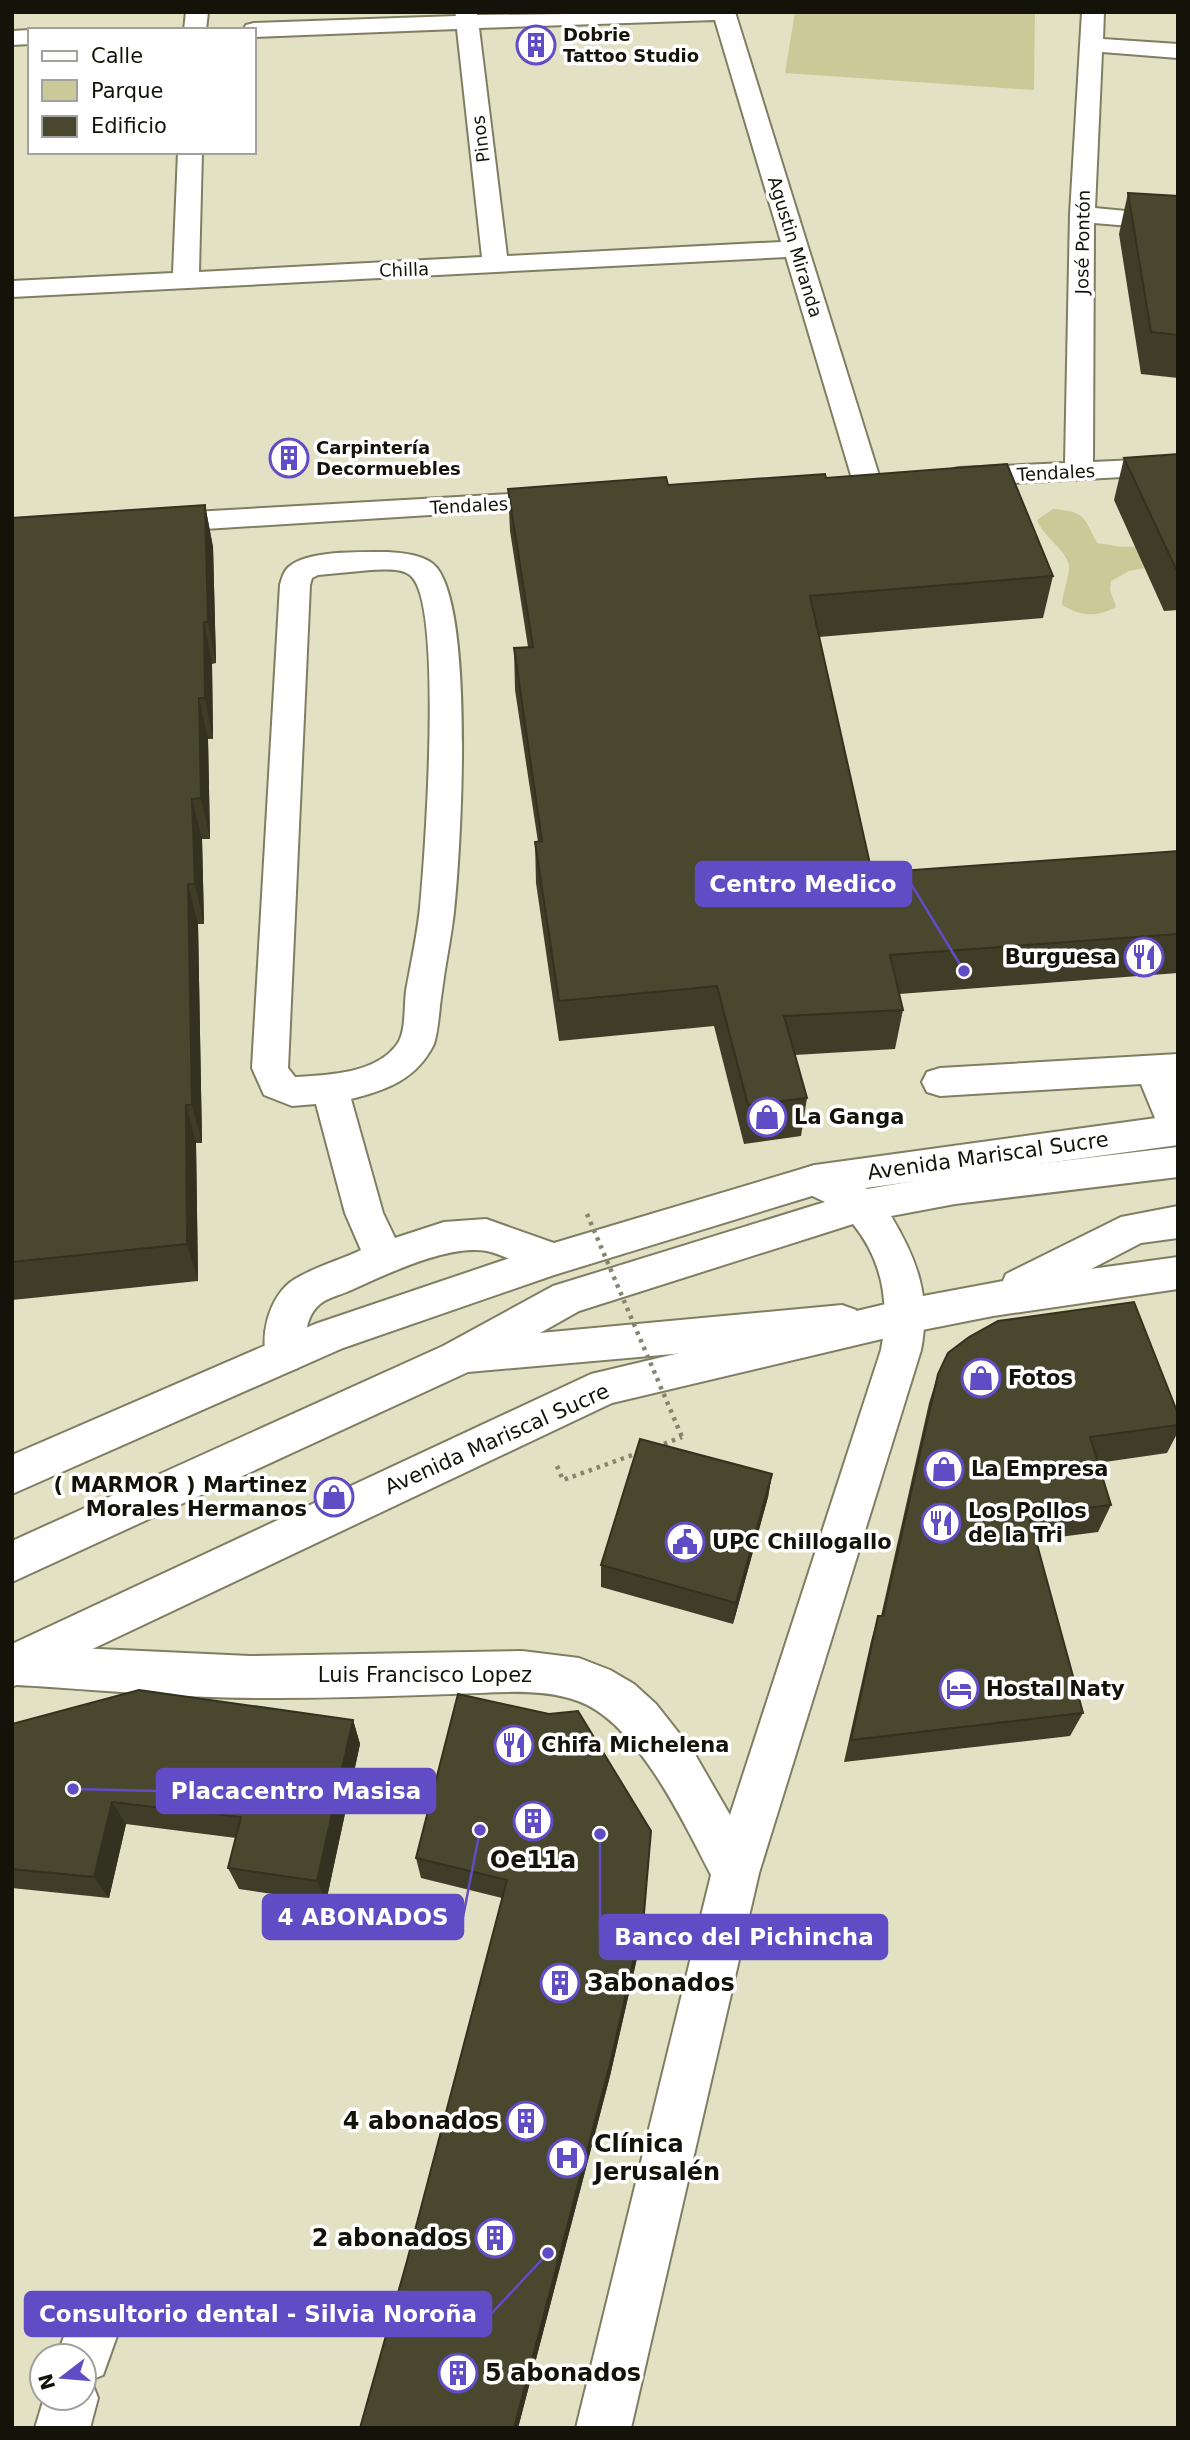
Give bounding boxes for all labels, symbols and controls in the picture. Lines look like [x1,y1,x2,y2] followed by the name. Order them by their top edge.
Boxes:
[515,24,557,66] building icon: Dobrie Tattoo Studio
[563,24,699,66] place label: Dobrie Tattoo Studio
[28,28,256,154] legend
[91,44,143,68] text: Calle
[91,79,163,103] text: Parque
[91,114,167,138] text: Edificio
[467,114,494,164] street label: Pinos
[764,174,827,320] street label: Agustin Miranda
[1071,190,1094,295] street label: José Pontón
[379,258,429,281] street label: Chilla
[268,437,310,479] building icon: Carpintería Decormuebles
[316,437,461,479] place label: Carpintería Decormuebles
[1015,460,1096,485] street label: Tendales
[428,493,509,518] street label: Tendales
[696,862,911,906] callout: Centro Medico
[709,871,897,897] text: Centro Medico
[1123,936,1165,978] restaurant icon: Burguesa
[1005,945,1117,969] place label: Burguesa
[746,1096,788,1138] shop icon: La Ganga
[794,1105,904,1129] place label: La Ganga
[866,1127,1110,1185] street label: Avenida Mariscal Sucre
[960,1357,1002,1399] shop icon: Fotos
[1008,1366,1073,1390] place label: Fotos
[381,1379,613,1499] street label: Avenida Mariscal Sucre
[923,1448,965,1490] shop icon: La Empresa
[971,1457,1108,1481] place label: La Empresa
[54,1473,307,1521] place label: ( MARMOR ) Martinez Morales Hermanos
[313,1476,355,1518] shop icon: ( MARMOR ) Martinez Morales Hermanos
[968,1499,1087,1547] place label: Los Pollos de la Tri
[920,1502,962,1544] restaurant icon: Los Pollos de la Tri
[664,1521,706,1563] public building icon: UPC Chillogallo
[712,1530,892,1554] place label: UPC Chillogallo
[318,1663,532,1687] street label: Luis Francisco Lopez
[938,1668,980,1710] hotel icon: Hostal Naty
[986,1677,1125,1701] place label: Hostal Naty
[493,1724,535,1766] restaurant icon: Chifa Michelena
[541,1733,729,1757] place label: Chifa Michelena
[157,1769,435,1813] callout: Placacentro Masisa
[171,1778,421,1804] text: Placacentro Masisa
[512,1800,554,1842] building icon: Oe11a
[490,1846,576,1874] place label: Oe11a
[263,1895,463,1939] callout: 4 ABONADOS
[277,1904,449,1930] text: 4 ABONADOS
[600,1915,887,1959] callout: Banco del Pichincha
[614,1924,874,1950] text: Banco del Pichincha
[539,1962,581,2004] building icon: 3abonados
[587,1969,735,1997] place label: 3abonados
[505,2100,547,2142] building icon: 4 abonados
[343,2107,499,2135] place label: 4 abonados
[592,2130,720,2186] place label: Clínica Jerusalén
[546,2137,588,2179] hospital icon: Clínica Jerusalén
[474,2217,516,2259] building icon: 2 abonados
[312,2224,468,2252] place label: 2 abonados
[25,2292,491,2336] callout: Consultorio dental - Silvia Noroña
[39,2301,477,2327] text: Consultorio dental - Silvia Noroña
[28,2342,98,2412] north arrow
[437,2352,479,2394] building icon: 5 abonados
[485,2359,641,2387] place label: 5 abonados
[34,2371,59,2392] text: N

